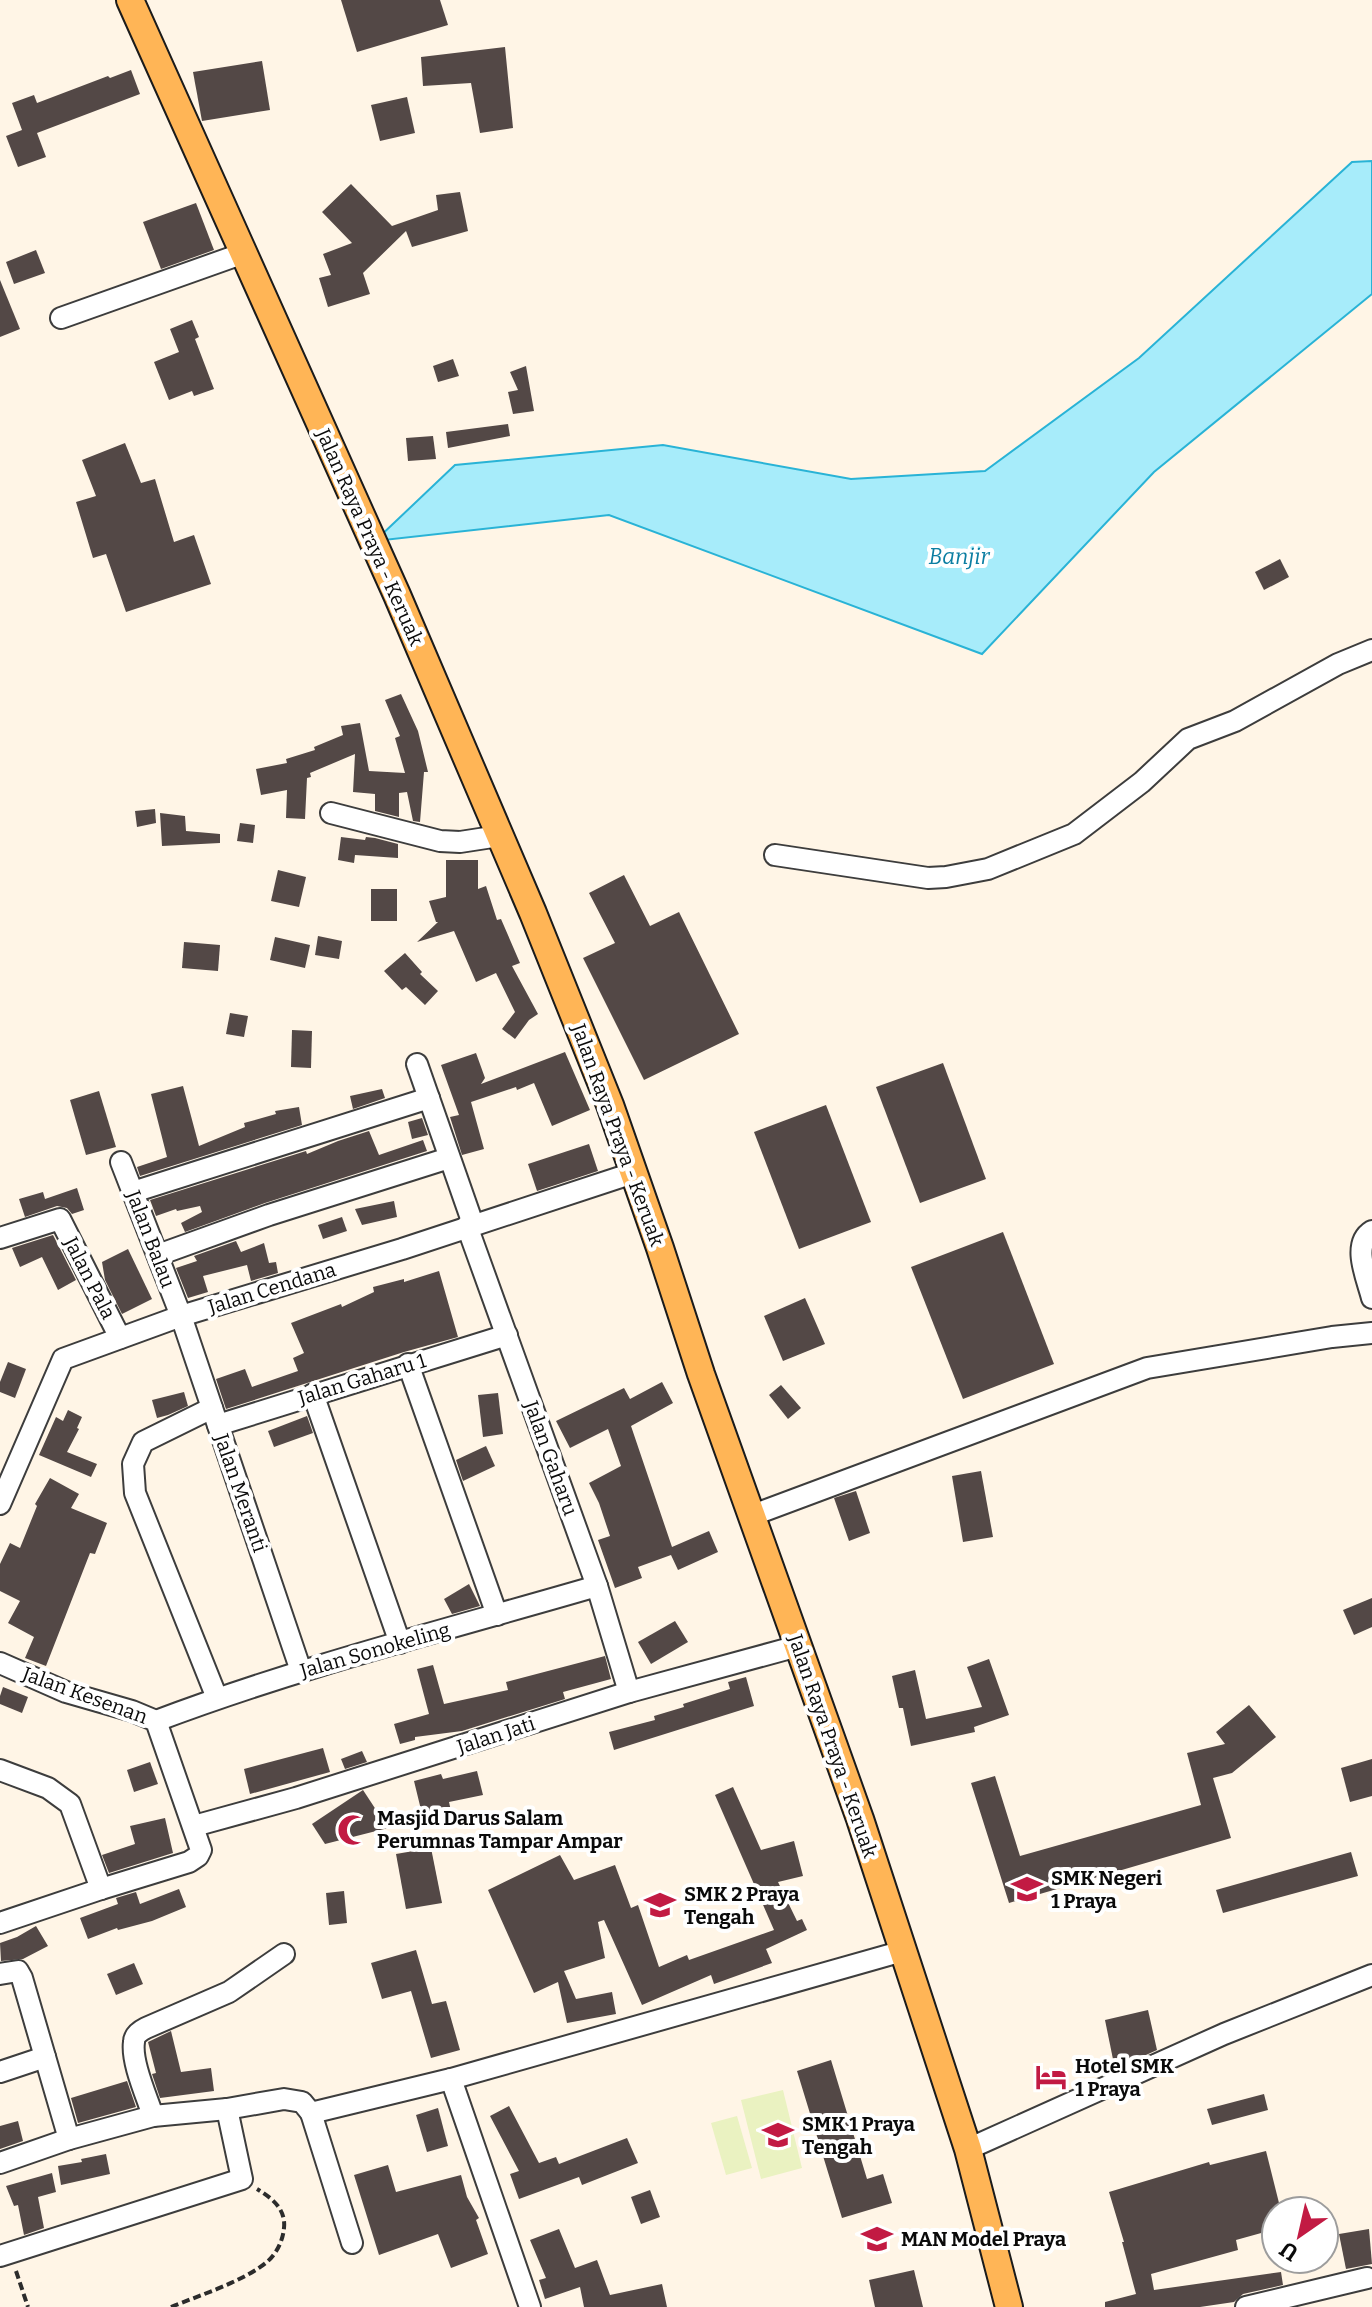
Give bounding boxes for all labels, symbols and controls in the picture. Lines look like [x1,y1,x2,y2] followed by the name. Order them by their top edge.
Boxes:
[311,424,429,650] street label: Jalan Raya Praya - Keruak
[928,543,991,570] water label: Banjir
[566,1020,670,1250] street label: Jalan Raya Praya - Keruak
[121,1186,181,1291] street label: Jalan Balau
[59,1232,121,1323] street label: Jalan Pala
[204,1257,339,1319] street label: Jalan Cendana
[294,1348,429,1410] street label: Jalan Gaharu 1
[519,1396,583,1519] street label: Jalan Gaharu
[209,1430,272,1555] street label: Jalan Meranti
[296,1617,453,1683] street label: Jalan Sonokeling
[783,1630,883,1861] street label: Jalan Raya Praya - Keruak
[18,1661,151,1729] street label: Jalan Kesenan
[453,1711,538,1759] street label: Jalan Jati
[377,1806,623,1853] place label: Masjid Darus Salam Perumnas Tampar Ampar
[336,1813,370,1847] mosque icon: Masjid Darus Salam Perumnas Tampar Ampar
[1051,1866,1163,1913] place label: SMK Negeri 1 Praya
[1010,1872,1044,1906] school or university icon: SMK Negeri 1 Praya
[684,1882,800,1929] place label: SMK 2 Praya Tengah
[643,1888,677,1922] school or university icon: SMK 2 Praya Tengah
[1075,2054,1175,2101] place label: Hotel SMK 1 Praya
[1034,2060,1068,2094] hotel icon: Hotel SMK 1 Praya
[802,2112,915,2159] place label: SMK 1 Praya Tengah
[761,2118,795,2152] school or university icon: SMK 1 Praya Tengah
[1260,2195,1340,2275] north arrow
[860,2222,894,2256] school or university icon: MAN Model Praya
[901,2227,1066,2251] place label: MAN Model Praya
[1275,2235,1303,2267] text: U

